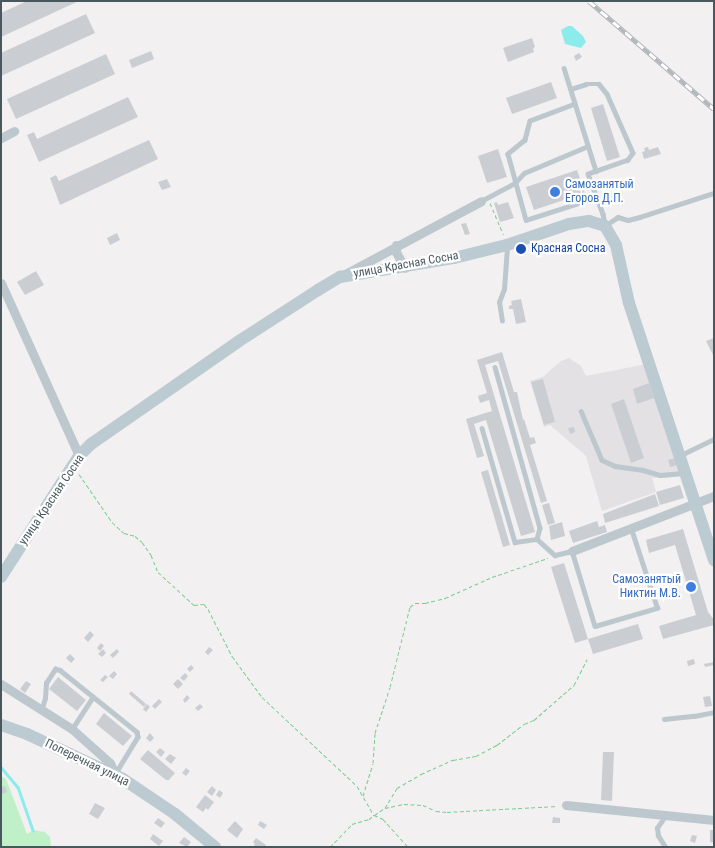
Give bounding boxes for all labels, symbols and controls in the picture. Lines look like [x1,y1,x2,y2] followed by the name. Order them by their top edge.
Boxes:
[565,178,634,206] place label: Самозанятый Егоров Д.П.
[549,186,561,198] marker: Самозанятый Егоров Д.П.
[531,242,605,256] place label: Красная Сосна
[515,243,527,255] marker: Красная Сосна
[352,249,460,281] street label: улица Красная Сосна
[16,452,88,548] street label: улица Красная Сосна
[612,573,681,601] place label: Самозанятый Никтин М.В.
[685,581,697,593] marker: Самозанятый Никтин М.В.
[43,736,131,790] street label: Поперечная улица

